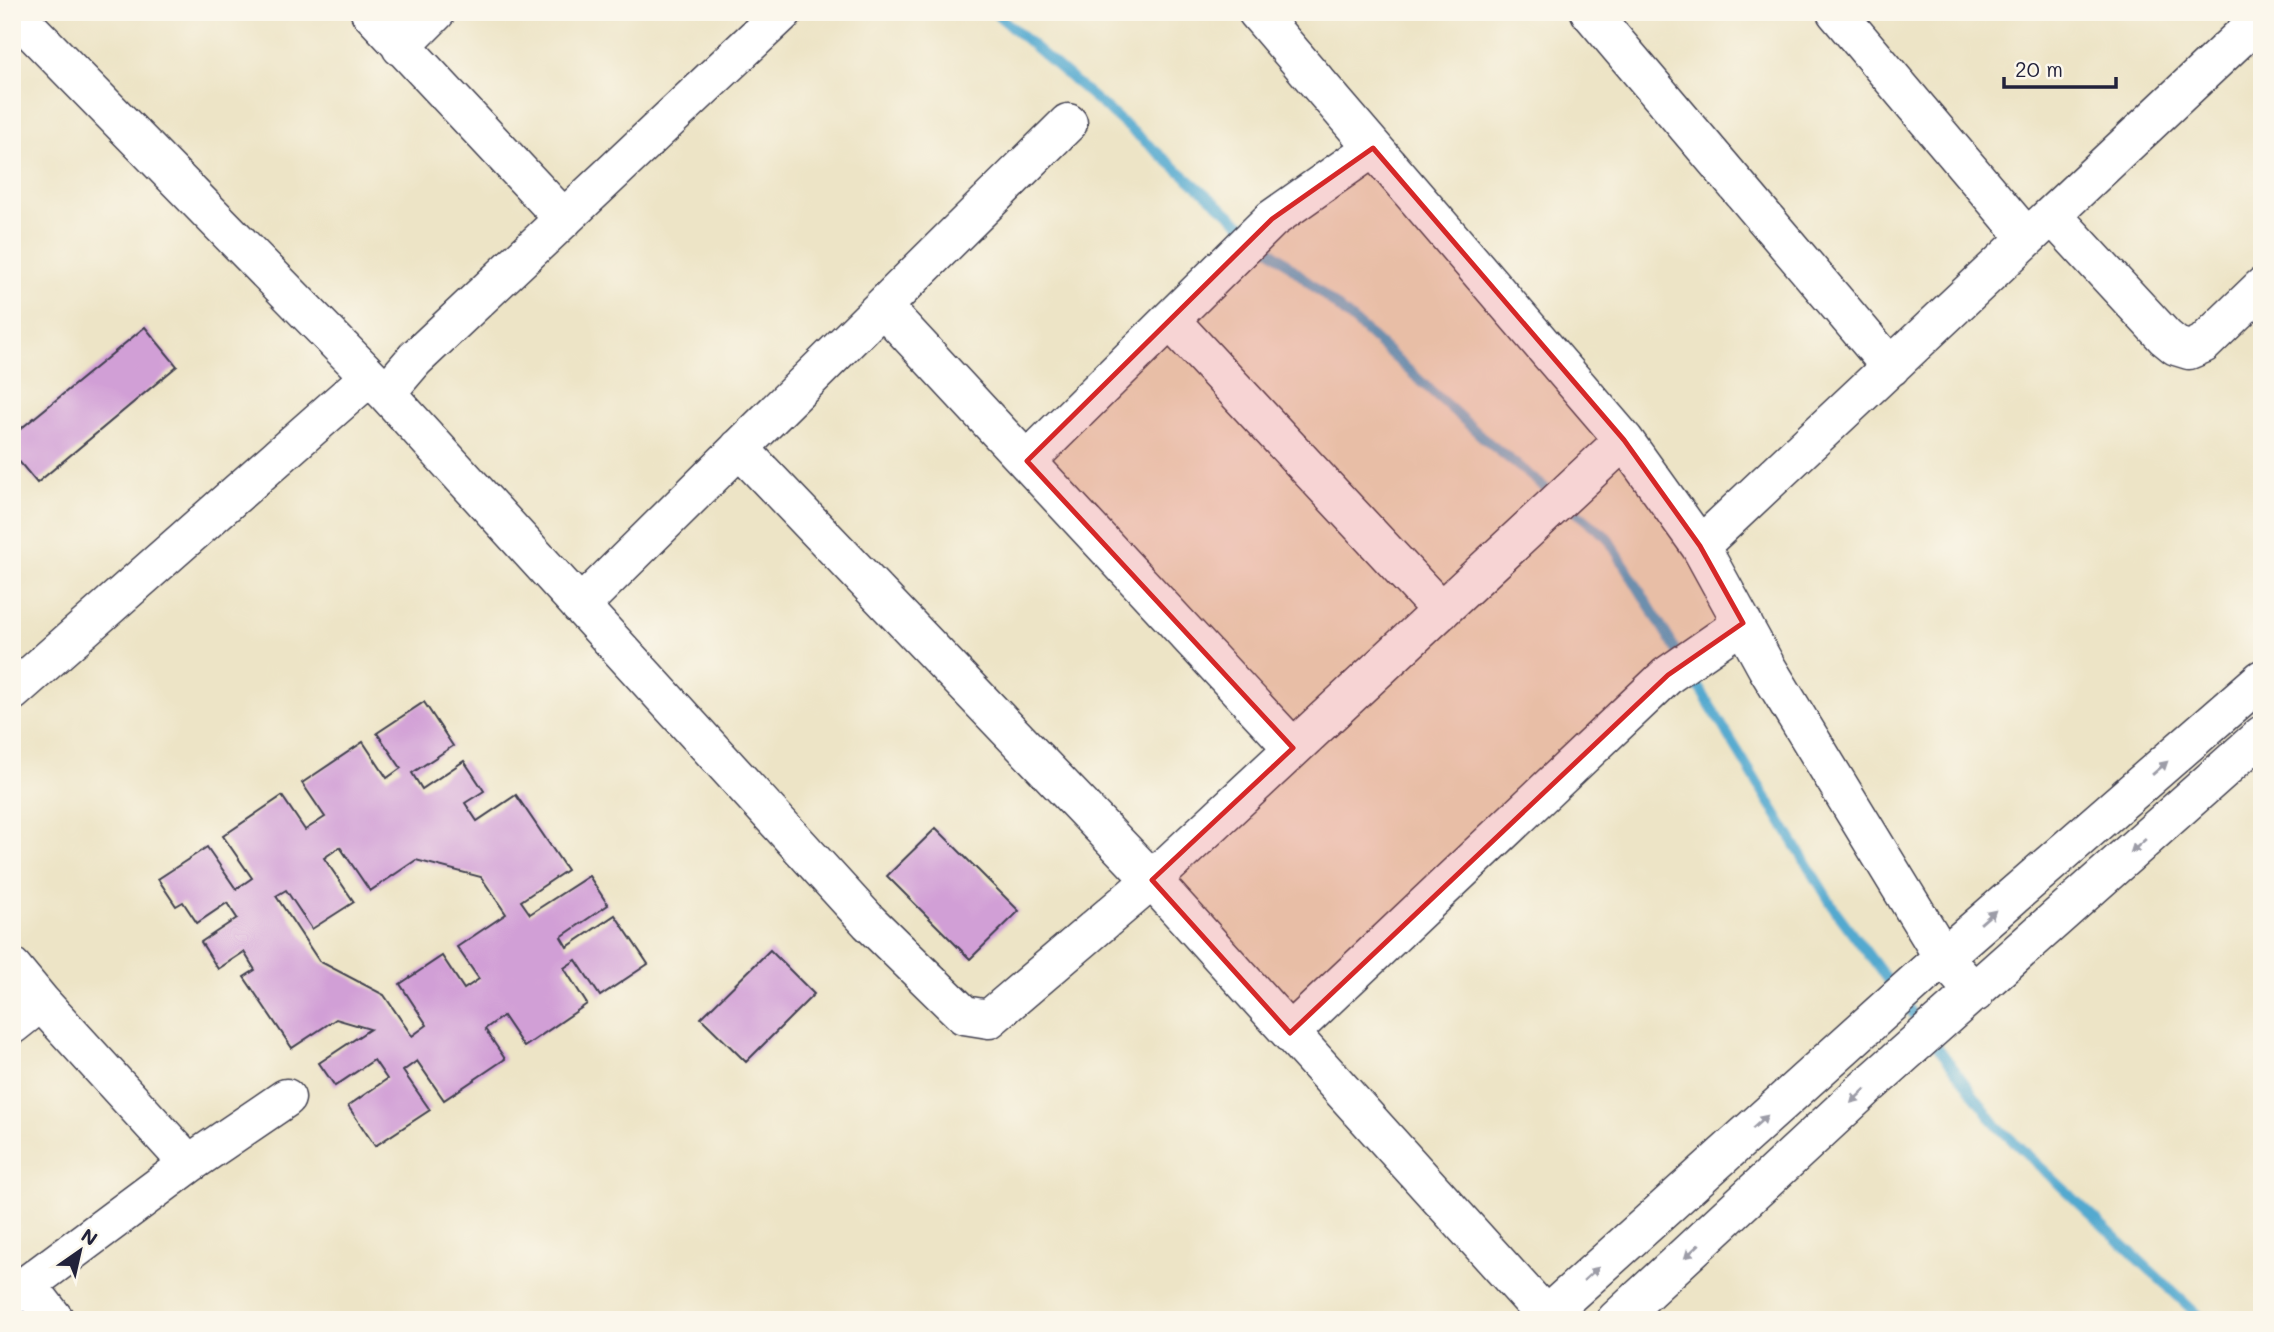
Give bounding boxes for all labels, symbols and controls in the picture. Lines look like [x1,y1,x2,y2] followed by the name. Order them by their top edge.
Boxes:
[2004,46,2116,90] scale bar
[2015,55,2063,82] text: 20 m
[2151,761,2168,776] one-way arrow
[2129,838,2146,853] one-way arrow
[1979,909,1997,925] one-way arrow
[1850,1087,1867,1103] one-way arrow
[1751,1114,1768,1130] one-way arrow
[46,1216,116,1286] north arrow
[77,1222,103,1251] text: N
[1683,1243,1701,1259] one-way arrow
[1583,1267,1600,1282] one-way arrow

